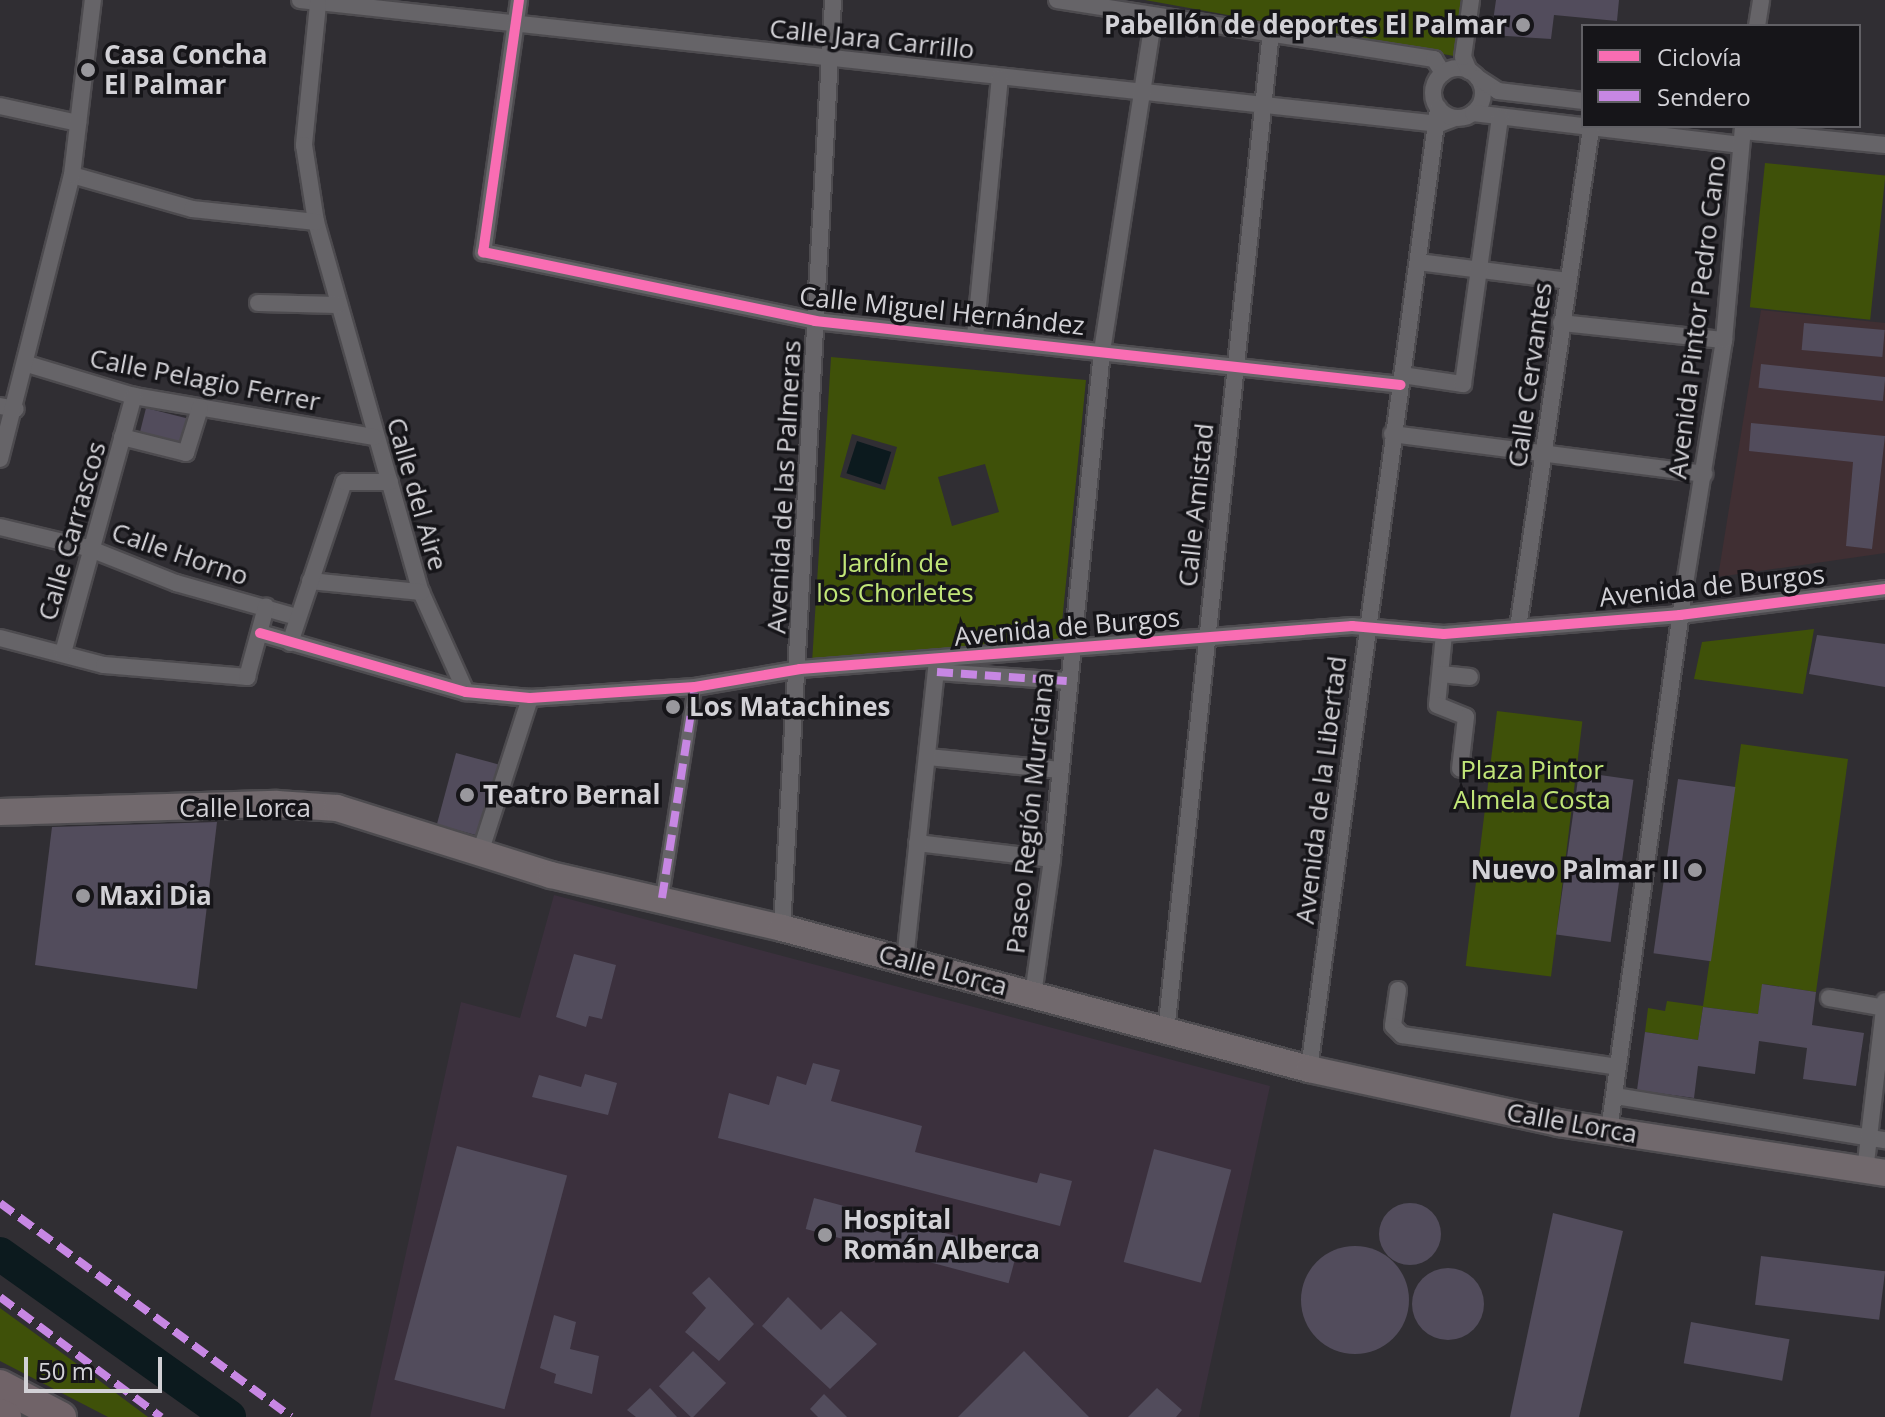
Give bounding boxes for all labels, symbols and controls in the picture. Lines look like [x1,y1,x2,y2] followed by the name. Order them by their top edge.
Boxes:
[1104,9,1507,41] place label: Pabellón de deportes El Palmar
[768,13,976,65] street label: Calle Jara Carrillo
[1514,16,1532,34] marker: Pabellón de deportes El Palmar
[1581,24,1861,128] legend
[104,39,268,100] place label: Casa Concha El Palmar
[1657,40,1742,73] text: Ciclovía
[79,61,97,79] marker: Casa Concha El Palmar
[1657,80,1751,113] text: Sendero
[1662,153,1732,481] street label: Avenida Pintor Pedro Cano
[1502,280,1558,470] street label: Calle Cervantes
[798,281,1086,341] street label: Calle Miguel Hernández
[761,339,807,635] street label: Avenida de las Palmeras
[87,342,323,418] street label: Calle Pelagio Ferrer
[380,414,454,574] street label: Calle del Aire
[1172,422,1220,588] street label: Calle Amistad
[32,438,112,624] street label: Calle Carrascos
[108,516,252,592] street label: Calle Horno
[816,547,974,608] park label: Jardín de los Chorletes
[1598,559,1826,613] street label: Avenida de Burgos
[953,602,1181,652] street label: Avenida de Burgos
[1289,654,1353,926] street label: Avenida de la Libertad
[1000,671,1060,955] street label: Paseo Región Murciana
[689,691,890,723] place label: Los Matachines
[664,698,682,716] marker: Los Matachines
[1453,754,1611,816] park label: Plaza Pintor Almela Costa
[483,779,660,811] place label: Teatro Bernal
[458,786,476,804] marker: Teatro Bernal
[179,792,311,824] street label: Calle Lorca
[1471,854,1679,886] place label: Nuevo Palmar II
[1686,861,1704,879] marker: Nuevo Palmar II
[99,880,212,912] place label: Maxi Dia
[74,887,92,905] marker: Maxi Dia
[875,938,1011,1002] street label: Calle Lorca
[1504,1096,1640,1150] street label: Calle Lorca
[843,1204,1040,1266] place label: Hospital Román Alberca
[814,1224,836,1246] marker: Hospital Román Alberca
[28,1341,166,1391] scale bar
[38,1354,94,1387] text: 50 m

